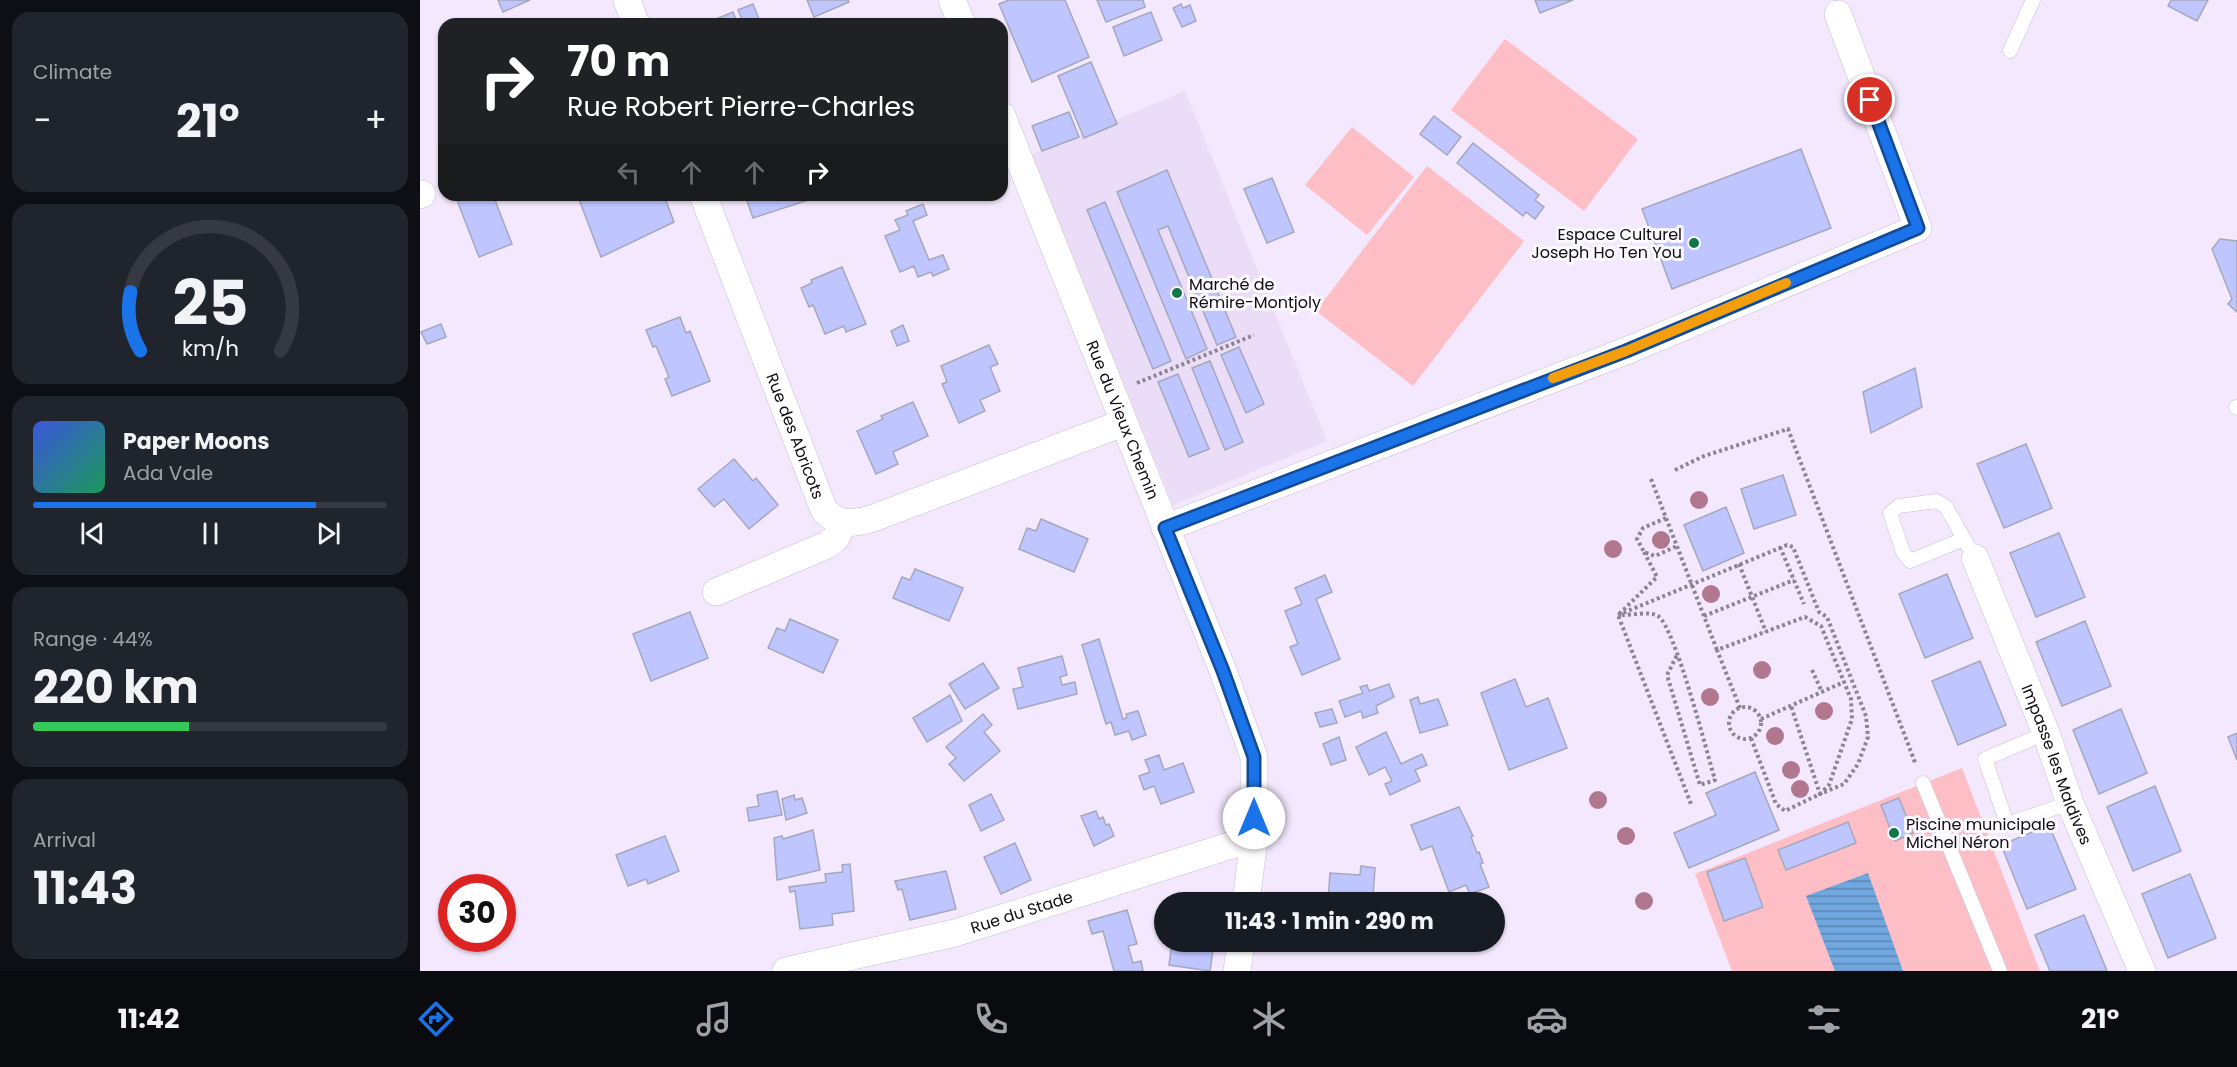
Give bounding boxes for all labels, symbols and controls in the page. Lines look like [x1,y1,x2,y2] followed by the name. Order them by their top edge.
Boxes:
[567,32,670,91] text: 70 m
[468,42,546,120] icon: right
[33,58,112,86] text: Climate
[1844,74,1895,125] pin
[1853,83,1886,116] icon: arrive
[567,88,915,125] text: Rue Robert Pierre-Charles
[176,90,240,153] text: 21°
[33,97,51,144] text: −
[364,97,387,144] text: +
[612,156,645,189] icon: left
[675,156,708,189] icon: ahead
[738,156,771,189] icon: ahead
[801,156,834,189] icon: right
[1531,223,1682,264] place label: Espace Culturel Joseph Ho Ten You
[1687,236,1701,250] marker: Espace Culturel Joseph Ho Ten You
[172,259,248,347] text: 25
[1189,273,1321,314] place label: Marché de Rémire-Montjoly
[1170,286,1184,300] marker: Marché de Rémire-Montjoly
[181,333,239,364] text: km/h
[1080,337,1165,503] street label: Rue du Vieux Chemin
[760,370,830,502] street label: Rue des Abricots
[123,426,270,457] text: Paper Moons
[123,459,213,487] text: Ada Vale
[76,517,109,550] icon: previous
[194,517,227,550] icon: pause
[312,517,345,550] icon: next
[33,625,153,653] text: Range · 44%
[33,656,199,719] text: 220 km
[2015,681,2098,848] street label: Impasse les Maldives
[1222,786,1286,850] position arrow
[1906,813,2056,854] place label: Piscine municipale Michel Néron
[33,826,96,854] text: Arrival
[1887,826,1901,840] marker: Piscine municipale Michel Néron
[33,857,137,920] text: 11:43
[438,874,516,952] speed limit sign: 30
[967,885,1076,939] street label: Rue du Stade
[1225,906,1434,937] text: 11:43 · 1 min · 290 m
[415,998,457,1040] icon: directions
[693,998,735,1040] icon: music
[970,998,1012,1040] icon: phone
[1248,998,1290,1040] icon: climate
[1526,998,1568,1040] icon: car
[1803,998,1845,1040] icon: filters
[118,1000,180,1037] text: 11:42
[2081,1000,2119,1037] text: 21°

